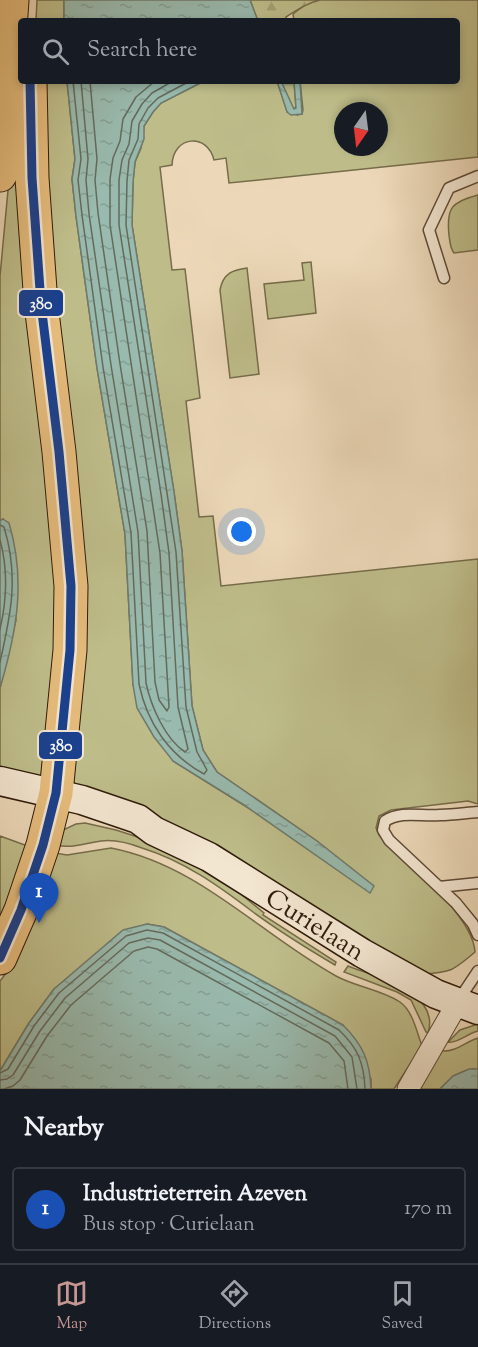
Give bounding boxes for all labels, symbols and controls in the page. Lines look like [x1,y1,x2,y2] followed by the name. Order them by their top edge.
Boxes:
[18,18,460,84] search box
[39,35,72,68] icon: search
[87,35,197,67] text: Search here
[334,102,388,156] north arrow
[18,289,64,317] line badge: 380
[30,294,53,317] text: 380
[227,517,256,546] your location
[38,731,83,760] line badge: 380
[50,736,73,759] text: 380
[20,874,58,923] pin: 1
[257,881,371,971] street label: Curielaan
[24,1110,104,1147] text: Nearby
[83,1179,307,1211] text: Industrieterrein Azeven
[42,1195,49,1224] text: 1
[404,1195,452,1224] text: 170 m
[83,1211,255,1240] text: Bus stop · Curielaan
[55,1277,88,1336] tab: Map
[199,1277,271,1336] tab: Directions
[382,1277,423,1336] tab: Saved

